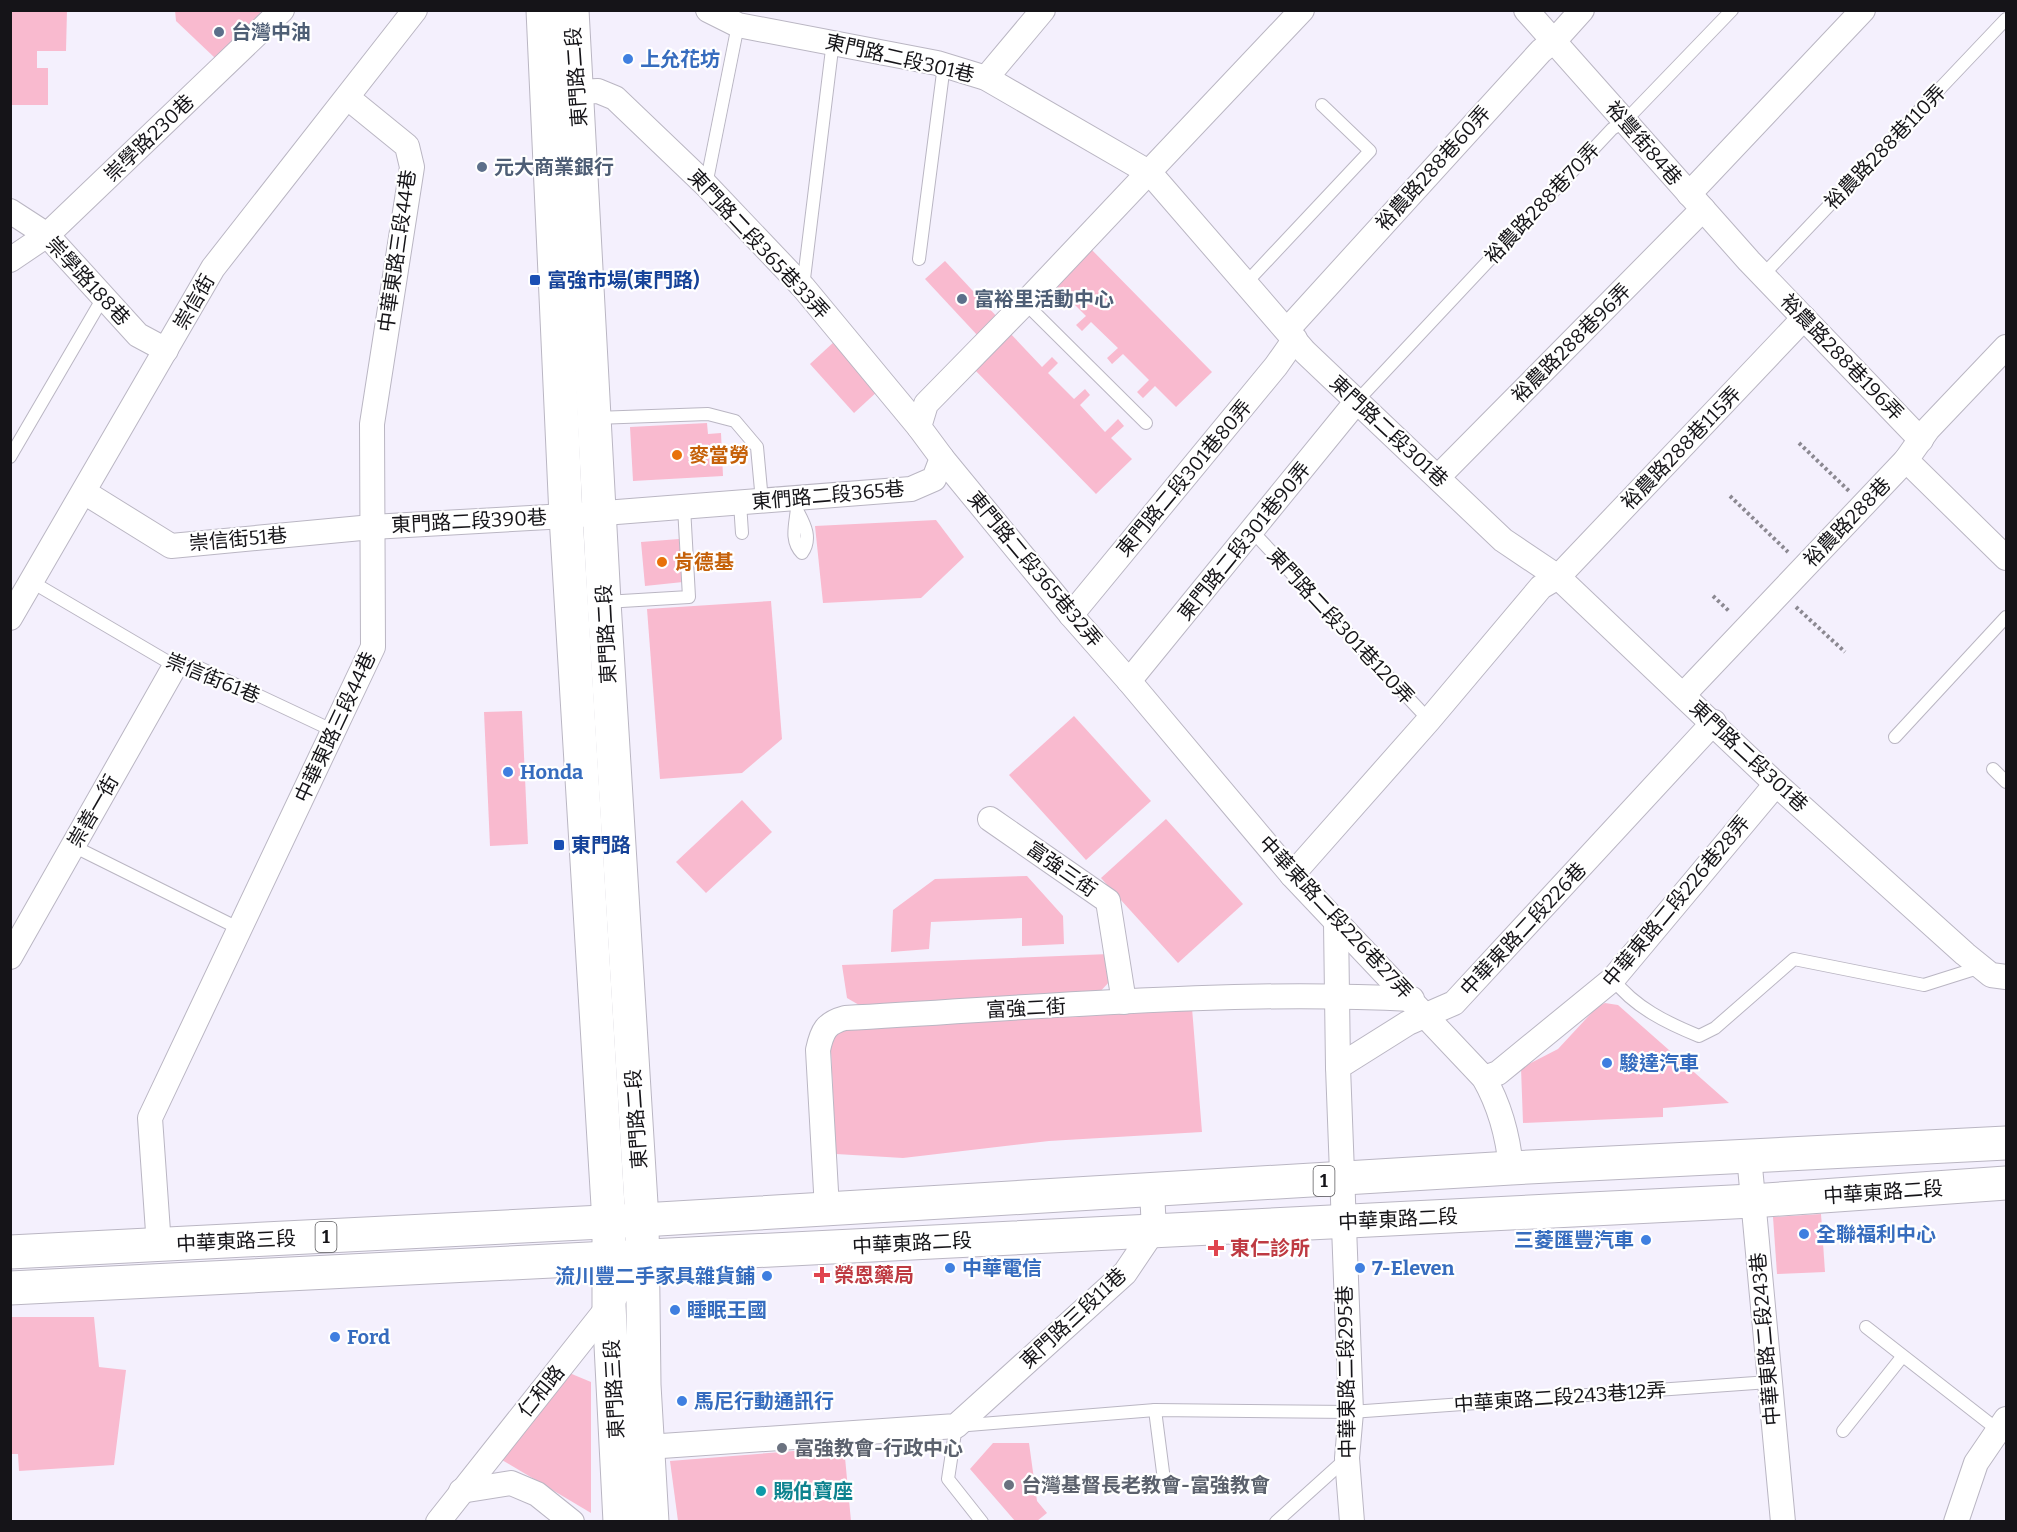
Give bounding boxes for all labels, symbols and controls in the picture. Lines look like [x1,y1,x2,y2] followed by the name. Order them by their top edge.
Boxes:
[231,20,311,44] place label: 台灣中油
[212,25,226,39] marker: 台灣中油
[561,26,591,128] street label: 東門路二段
[823,29,977,87] street label: 東門路二段301巷
[640,47,720,71] place label: 上允花坊
[621,52,635,66] marker: 上允花坊
[1819,80,1951,214] street label: 裕農路288巷110弄
[99,89,199,187] street label: 崇學路230巷
[1601,96,1687,190] street label: 裕豐街84巷
[1371,101,1495,235] street label: 裕農路288巷60弄
[1480,137,1604,269] street label: 裕農路288巷70弄
[494,155,614,179] place label: 元大商業銀行
[475,160,489,174] marker: 元大商業銀行
[683,164,835,324] street label: 東門路二段365巷33弄
[374,168,420,334] street label: 中華東路三段44巷
[41,232,135,330] street label: 崇學路188巷
[547,268,700,292] place label: 富強市場(東門路)
[169,270,219,334] street label: 崇信街
[528,273,542,287] marker: 富強市場(東門路)
[1507,279,1635,407] street label: 裕農路288巷96弄
[974,287,1114,311] place label: 富裕里活動中心
[1776,289,1908,425] street label: 裕農路288巷196弄
[955,292,969,306] marker: 富裕里活動中心
[1325,370,1453,492] street label: 東門路二段301巷
[1616,381,1746,515] street label: 裕農路288巷115弄
[1111,395,1257,561] street label: 東門路二段301巷80弄
[689,443,749,467] place label: 麥當勞
[670,448,684,462] marker: 麥當勞
[1173,457,1315,625] street label: 東門路二段301巷90弄
[1798,472,1896,572] street label: 裕農路288巷
[751,476,905,514] street label: 東們路二段365巷
[963,486,1107,652] street label: 東門路二段365巷32弄
[391,505,547,537] street label: 東門路二段390巷
[188,523,288,555] street label: 崇信街51巷
[1263,543,1419,709] street label: 東門路二段301巷120弄
[674,550,734,574] place label: 肯德基
[655,555,669,569] marker: 肯德基
[591,583,621,685] street label: 東門路二段
[162,648,264,708] street label: 崇信街61巷
[290,648,380,806] street label: 中華東路三段44巷
[1685,695,1813,817] street label: 東門路二段301巷
[520,760,583,784] place label: Honda
[501,765,515,779] marker: Honda
[63,770,123,852] street label: 崇善一街
[1597,810,1755,992] street label: 中華東路二段226巷28弄
[1254,830,1418,1004] street label: 中華東路二段226巷27弄
[571,833,631,857] place label: 東門路
[1022,836,1102,902] street label: 富強三街
[552,838,566,852] marker: 東門路
[1455,857,1591,1001] street label: 中華東路二段226巷
[985,994,1067,1022] street label: 富強二街
[1619,1051,1699,1075] place label: 駿達汽車
[1600,1056,1614,1070] marker: 駿達汽車
[621,1068,651,1170] street label: 東門路二段
[1314,1166,1334,1196] road number: 1
[1822,1176,1944,1208] street label: 中華東路二段
[1337,1204,1459,1234] street label: 中華東路二段
[316,1222,336,1252] road number: 1
[1816,1222,1936,1246] place label: 全聯福利中心
[175,1226,297,1256] street label: 中華東路三段
[1797,1227,1811,1241] marker: 全聯福利中心
[851,1228,973,1258] street label: 中華東路二段
[1514,1228,1634,1252] place label: 三菱匯豐汽車
[1639,1233,1653,1247] marker: 三菱匯豐汽車
[1230,1236,1310,1260] place label: 東仁診所
[1207,1239,1225,1257] marker: 東仁診所
[1745,1251,1785,1427] street label: 中華東路二段243巷
[962,1256,1042,1280] place label: 中華電信
[1372,1256,1454,1280] place label: 7-Eleven
[943,1261,957,1275] marker: 中華電信
[1353,1261,1367,1275] marker: 7-Eleven
[834,1263,914,1287] place label: 榮恩藥局
[1015,1263,1131,1373] street label: 東門路三段11巷
[555,1264,755,1288] place label: 流川豐二手家具雜貨鋪
[815,1268,829,1282] marker: 榮恩藥局
[760,1269,774,1283] marker: 流川豐二手家具雜貨鋪
[1332,1285,1360,1459] street label: 中華東路二段295巷
[687,1298,767,1322] place label: 睡眠王國
[668,1303,682,1317] marker: 睡眠王國
[347,1325,390,1349] place label: Ford
[328,1330,342,1344] marker: Ford
[599,1338,629,1440] street label: 東門路三段
[513,1360,569,1422] street label: 仁和路
[1453,1378,1667,1416] street label: 中華東路二段243巷12弄
[694,1389,834,1413] place label: 馬尼行動通訊行
[675,1394,689,1408] marker: 馬尼行動通訊行
[794,1436,963,1460] place label: 富強教會-行政中心
[775,1441,789,1455] marker: 富強教會-行政中心
[1021,1473,1270,1497] place label: 台灣基督長老教會-富強教會
[1002,1478,1016,1492] marker: 台灣基督長老教會-富強教會
[773,1479,853,1503] place label: 賜伯寶座
[754,1484,768,1498] marker: 賜伯寶座

